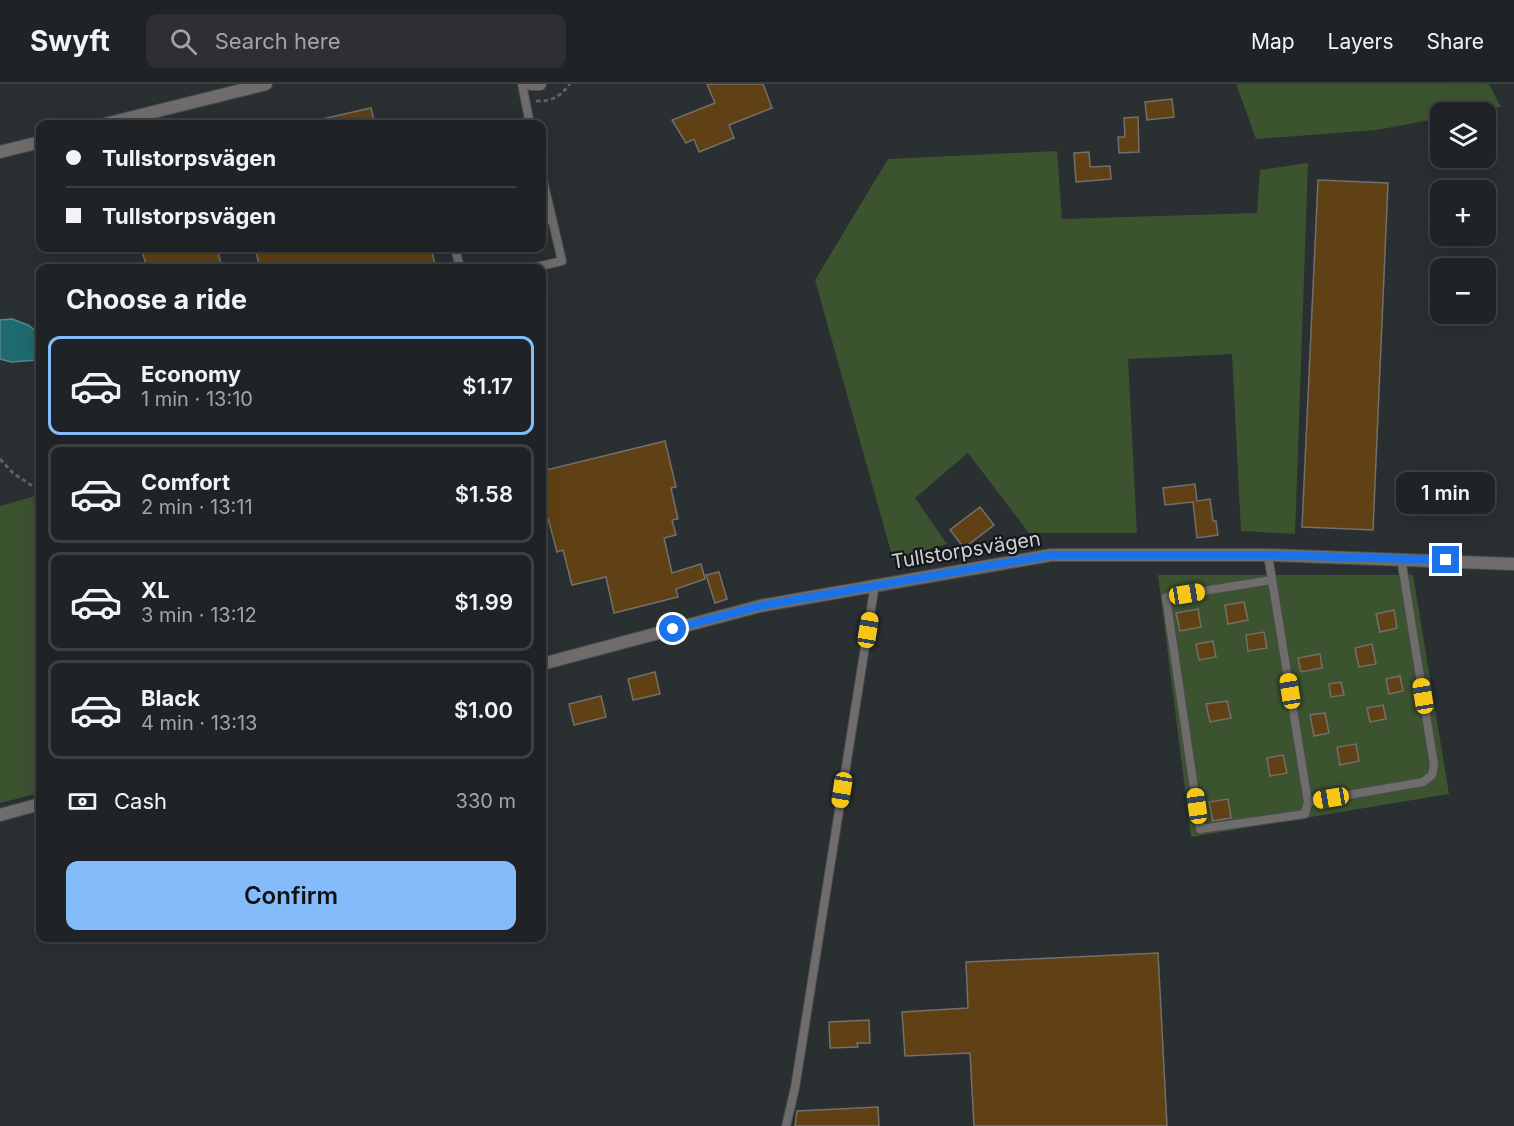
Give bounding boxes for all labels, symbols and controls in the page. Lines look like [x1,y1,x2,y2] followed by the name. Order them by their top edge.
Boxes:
[146,14,566,68] search box
[30,24,110,58] text: Swyft
[167,25,200,58] icon: search
[215,28,340,54] text: Search here
[1251,29,1295,54] text: Map
[1328,29,1394,54] text: Layers
[1427,29,1484,54] text: Share
[1430,102,1496,324] map controls
[1430,102,1496,168] button: layers
[102,145,276,171] text: Tullstorpsvägen
[1430,180,1496,246] button: +
[102,203,276,229] text: Tullstorpsvägen
[1430,258,1496,324] button: −
[66,283,247,316] text: Choose a ride
[69,359,123,413] icon: car
[141,361,241,387] text: Economy
[462,373,513,399] text: $1.17
[141,387,253,411] text: 1 min · 13:10
[69,467,123,521] icon: car
[141,469,230,495] text: Comfort
[1396,473,1496,515] callout: 1 min
[455,481,513,507] text: $1.58
[1421,481,1470,505] text: 1 min
[141,495,253,519] text: 2 min · 13:11
[890,526,1042,574] street label: Tullstorpsvägen
[1432,546,1459,573] route end
[69,575,123,629] icon: car
[141,577,170,603] text: XL
[1168,582,1206,606] car
[454,589,513,615] text: $1.99
[141,603,257,627] text: 3 min · 13:12
[856,611,880,649] car
[659,615,686,642] route start
[1278,672,1302,710] car
[1411,677,1435,715] car
[69,683,123,737] icon: car
[141,685,200,711] text: Black
[454,697,513,723] text: $1.00
[141,711,257,735] text: 4 min · 13:13
[830,771,854,809] car
[66,785,99,818] icon: cash
[1312,786,1350,810] car
[1186,787,1208,825] car
[114,788,167,814] text: Cash
[456,789,516,813] text: 330 m
[66,861,516,930] button: Confirm

